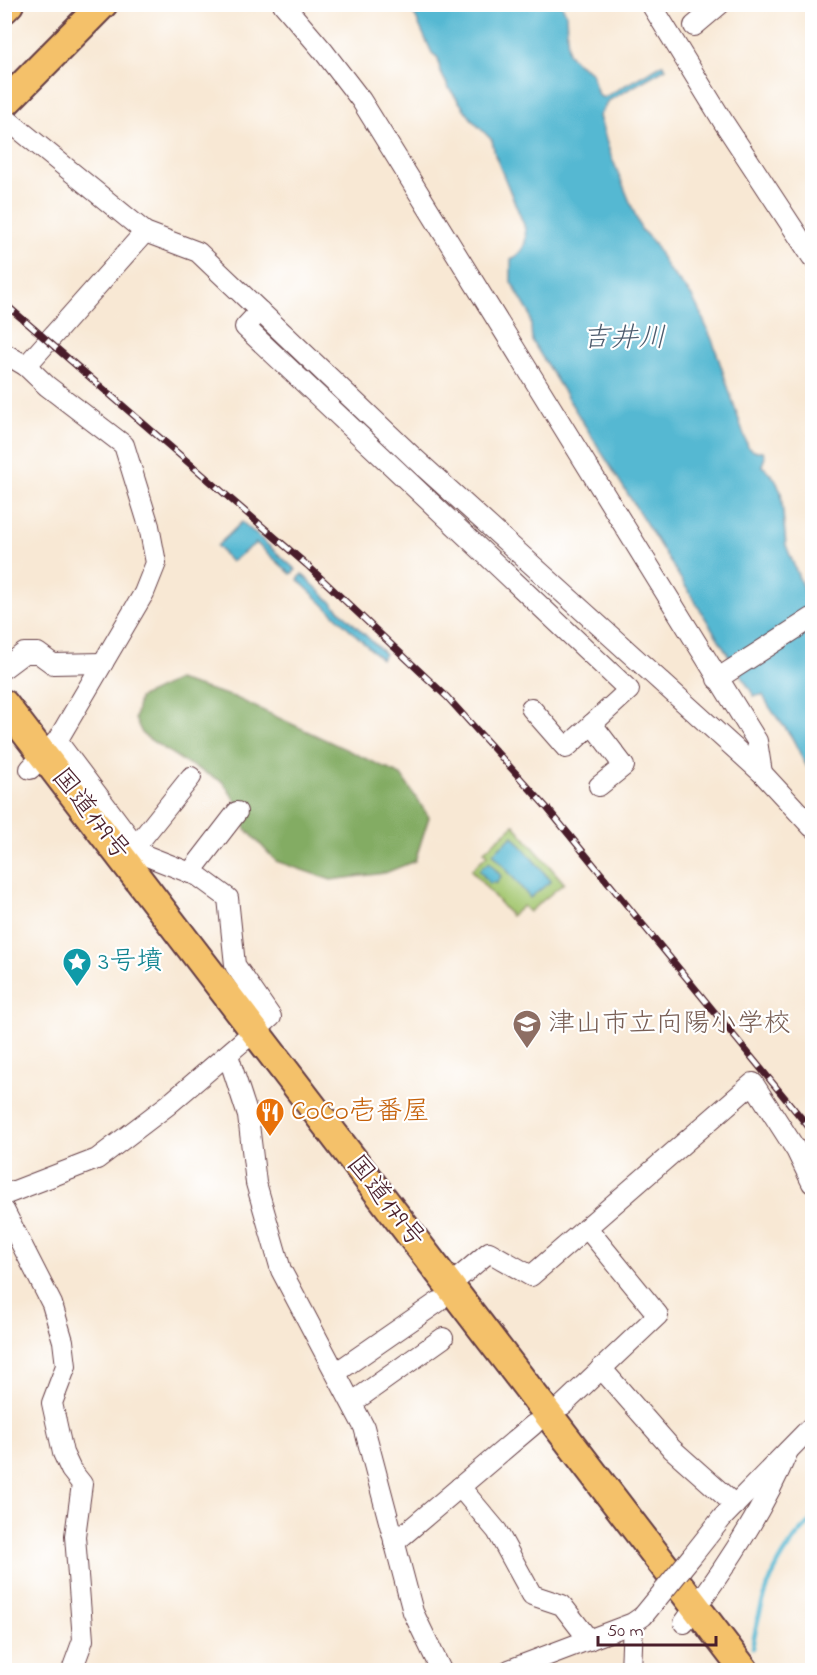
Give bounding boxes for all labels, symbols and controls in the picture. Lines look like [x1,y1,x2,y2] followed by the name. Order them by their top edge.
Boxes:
[582,319,666,360] water label: 吉井川
[41,760,139,870] street label: 国道179号
[98,943,163,982] place label: 3号墳
[61,946,93,988] place icon: 3号墳
[548,1005,791,1044] place label: 津山市立向陽小学校
[511,1008,543,1050] school or university icon: 津山市立向陽小学校
[291,1093,430,1132] place label: CoCo壱番屋
[254,1096,286,1138] restaurant icon: CoCo壱番屋
[336,1147,434,1257] street label: 国道179号
[598,1609,716,1647] scale bar
[607,1619,644,1645] text: 50 m

